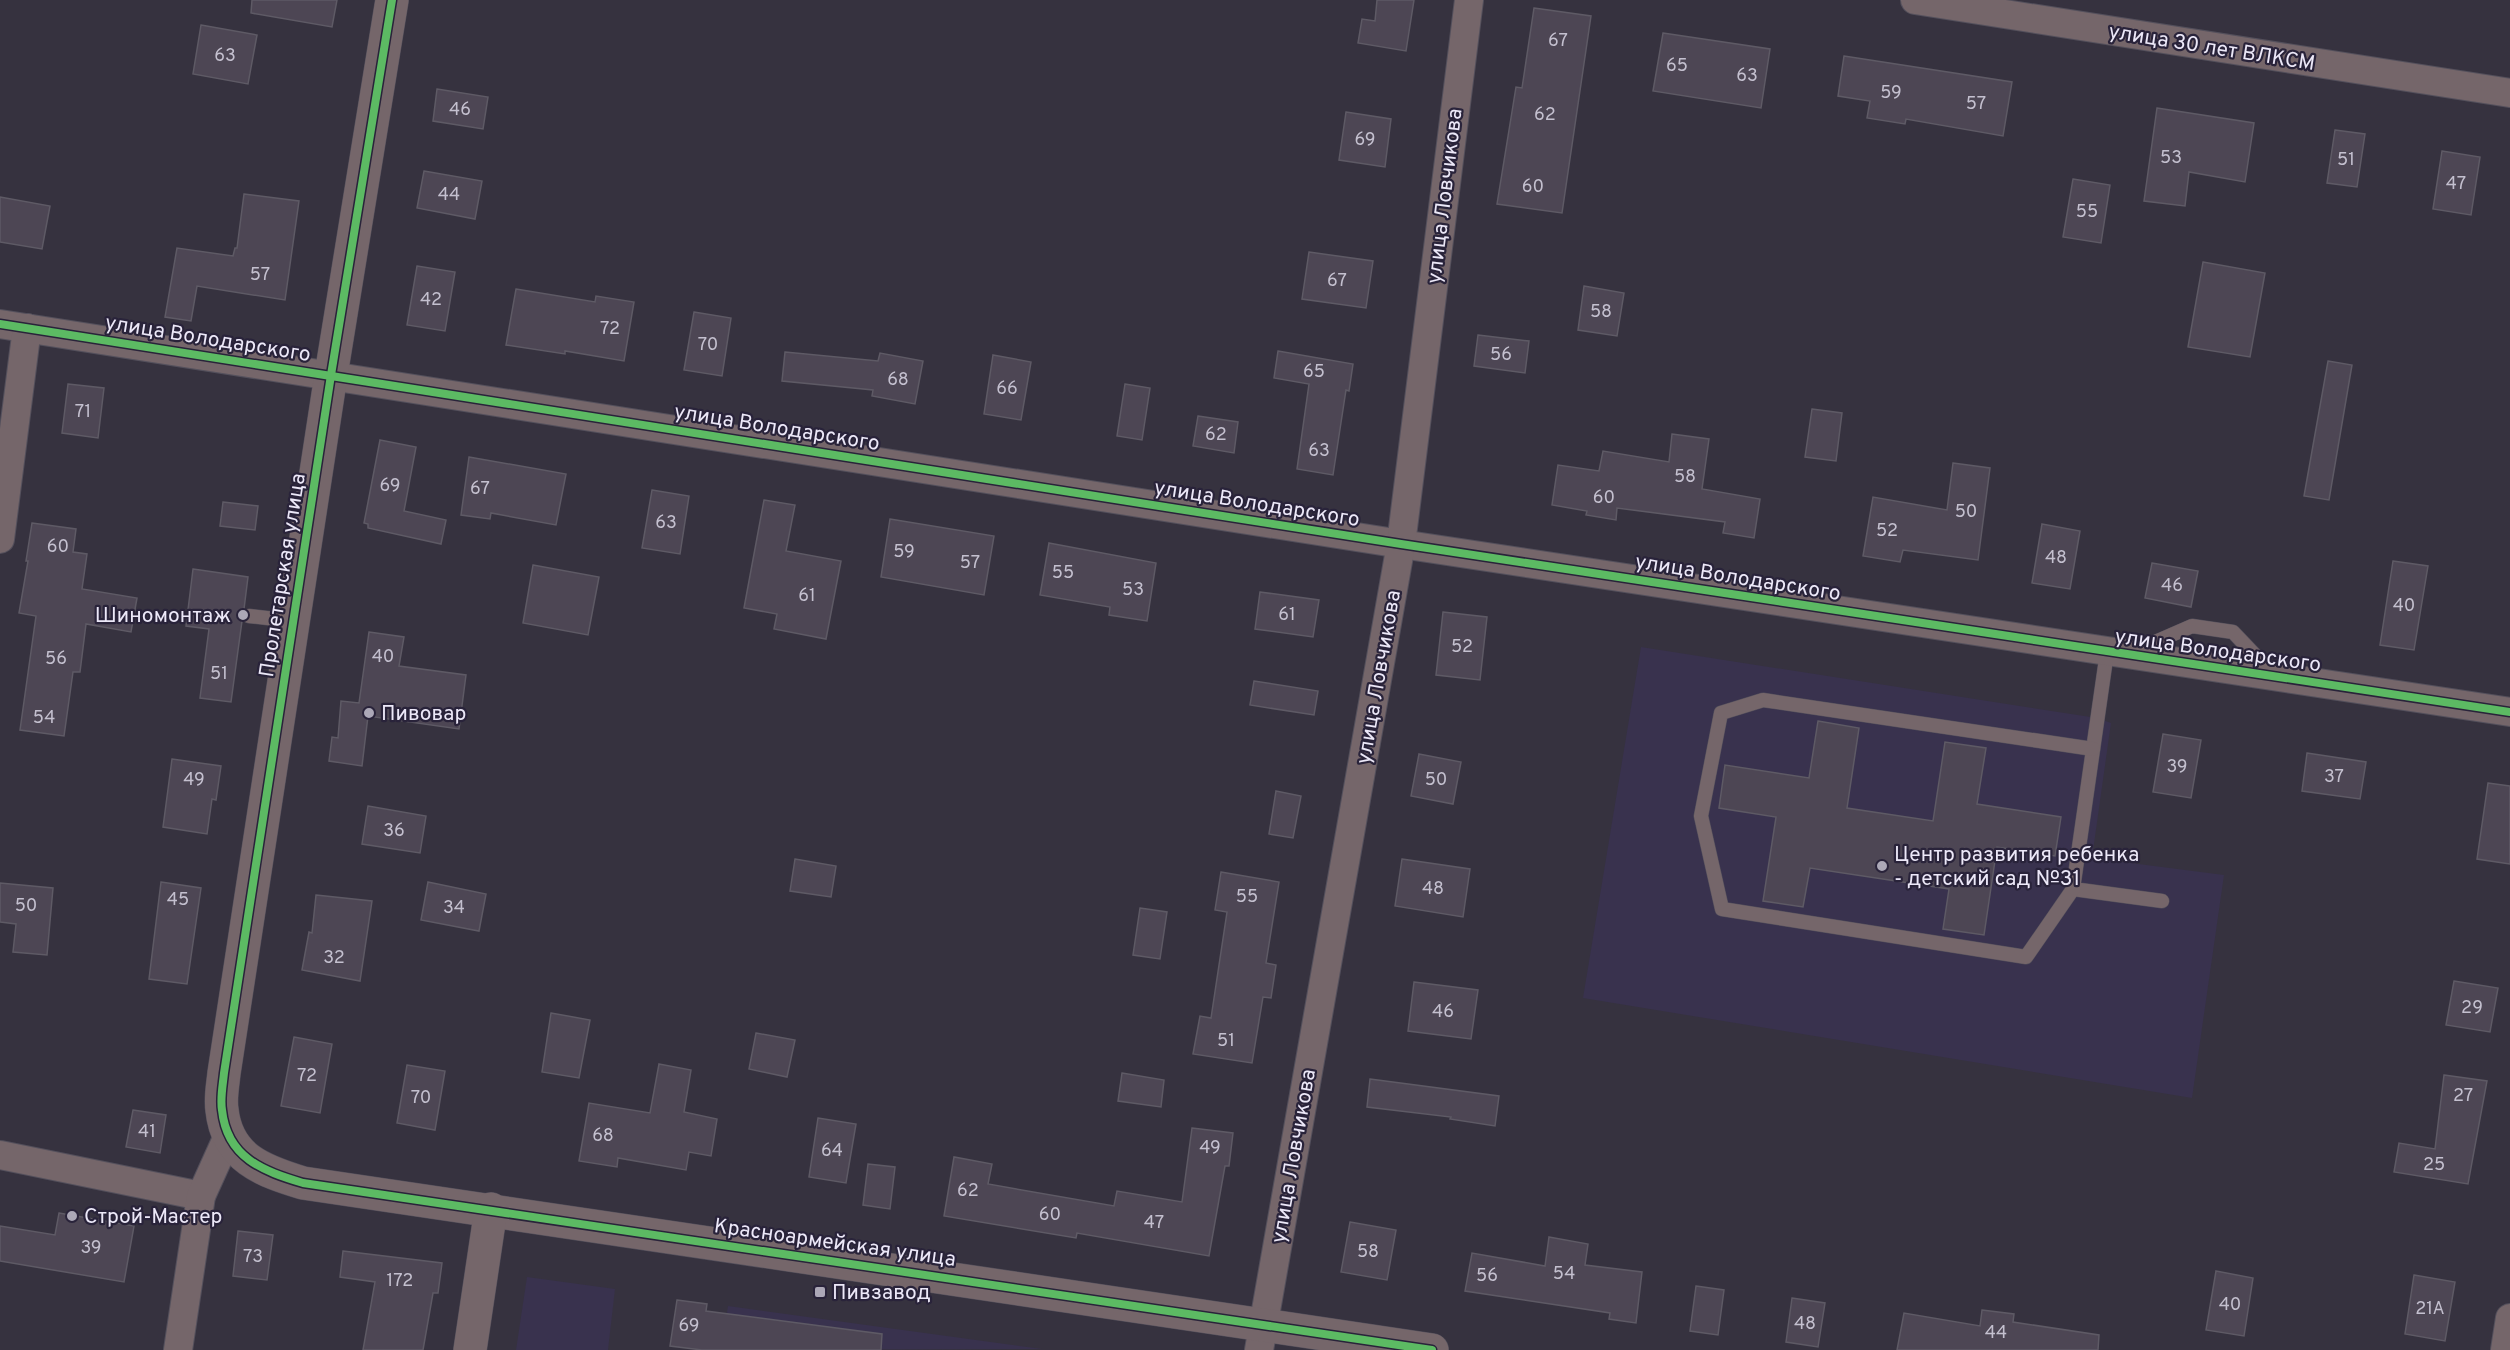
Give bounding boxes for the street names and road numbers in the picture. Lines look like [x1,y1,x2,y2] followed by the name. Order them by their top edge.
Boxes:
[2107,19,2317,78] street label: улица 30 лет ВЛКСМ
[1421,107,1470,285] street label: улица Ловчикова
[103,310,313,369] street label: улица Володарского
[672,399,882,458] street label: улица Володарского
[254,471,313,679] street label: Пролетарская улица
[1152,475,1362,534] street label: улица Володарского
[1633,549,1843,608] street label: улица Володарского
[1351,588,1408,766] street label: улица Ловчикова
[2113,624,2323,679] street label: улица Володарского
[1266,1067,1323,1245] street label: улица Ловчикова
[712,1213,958,1274] street label: Красноармейская улица

